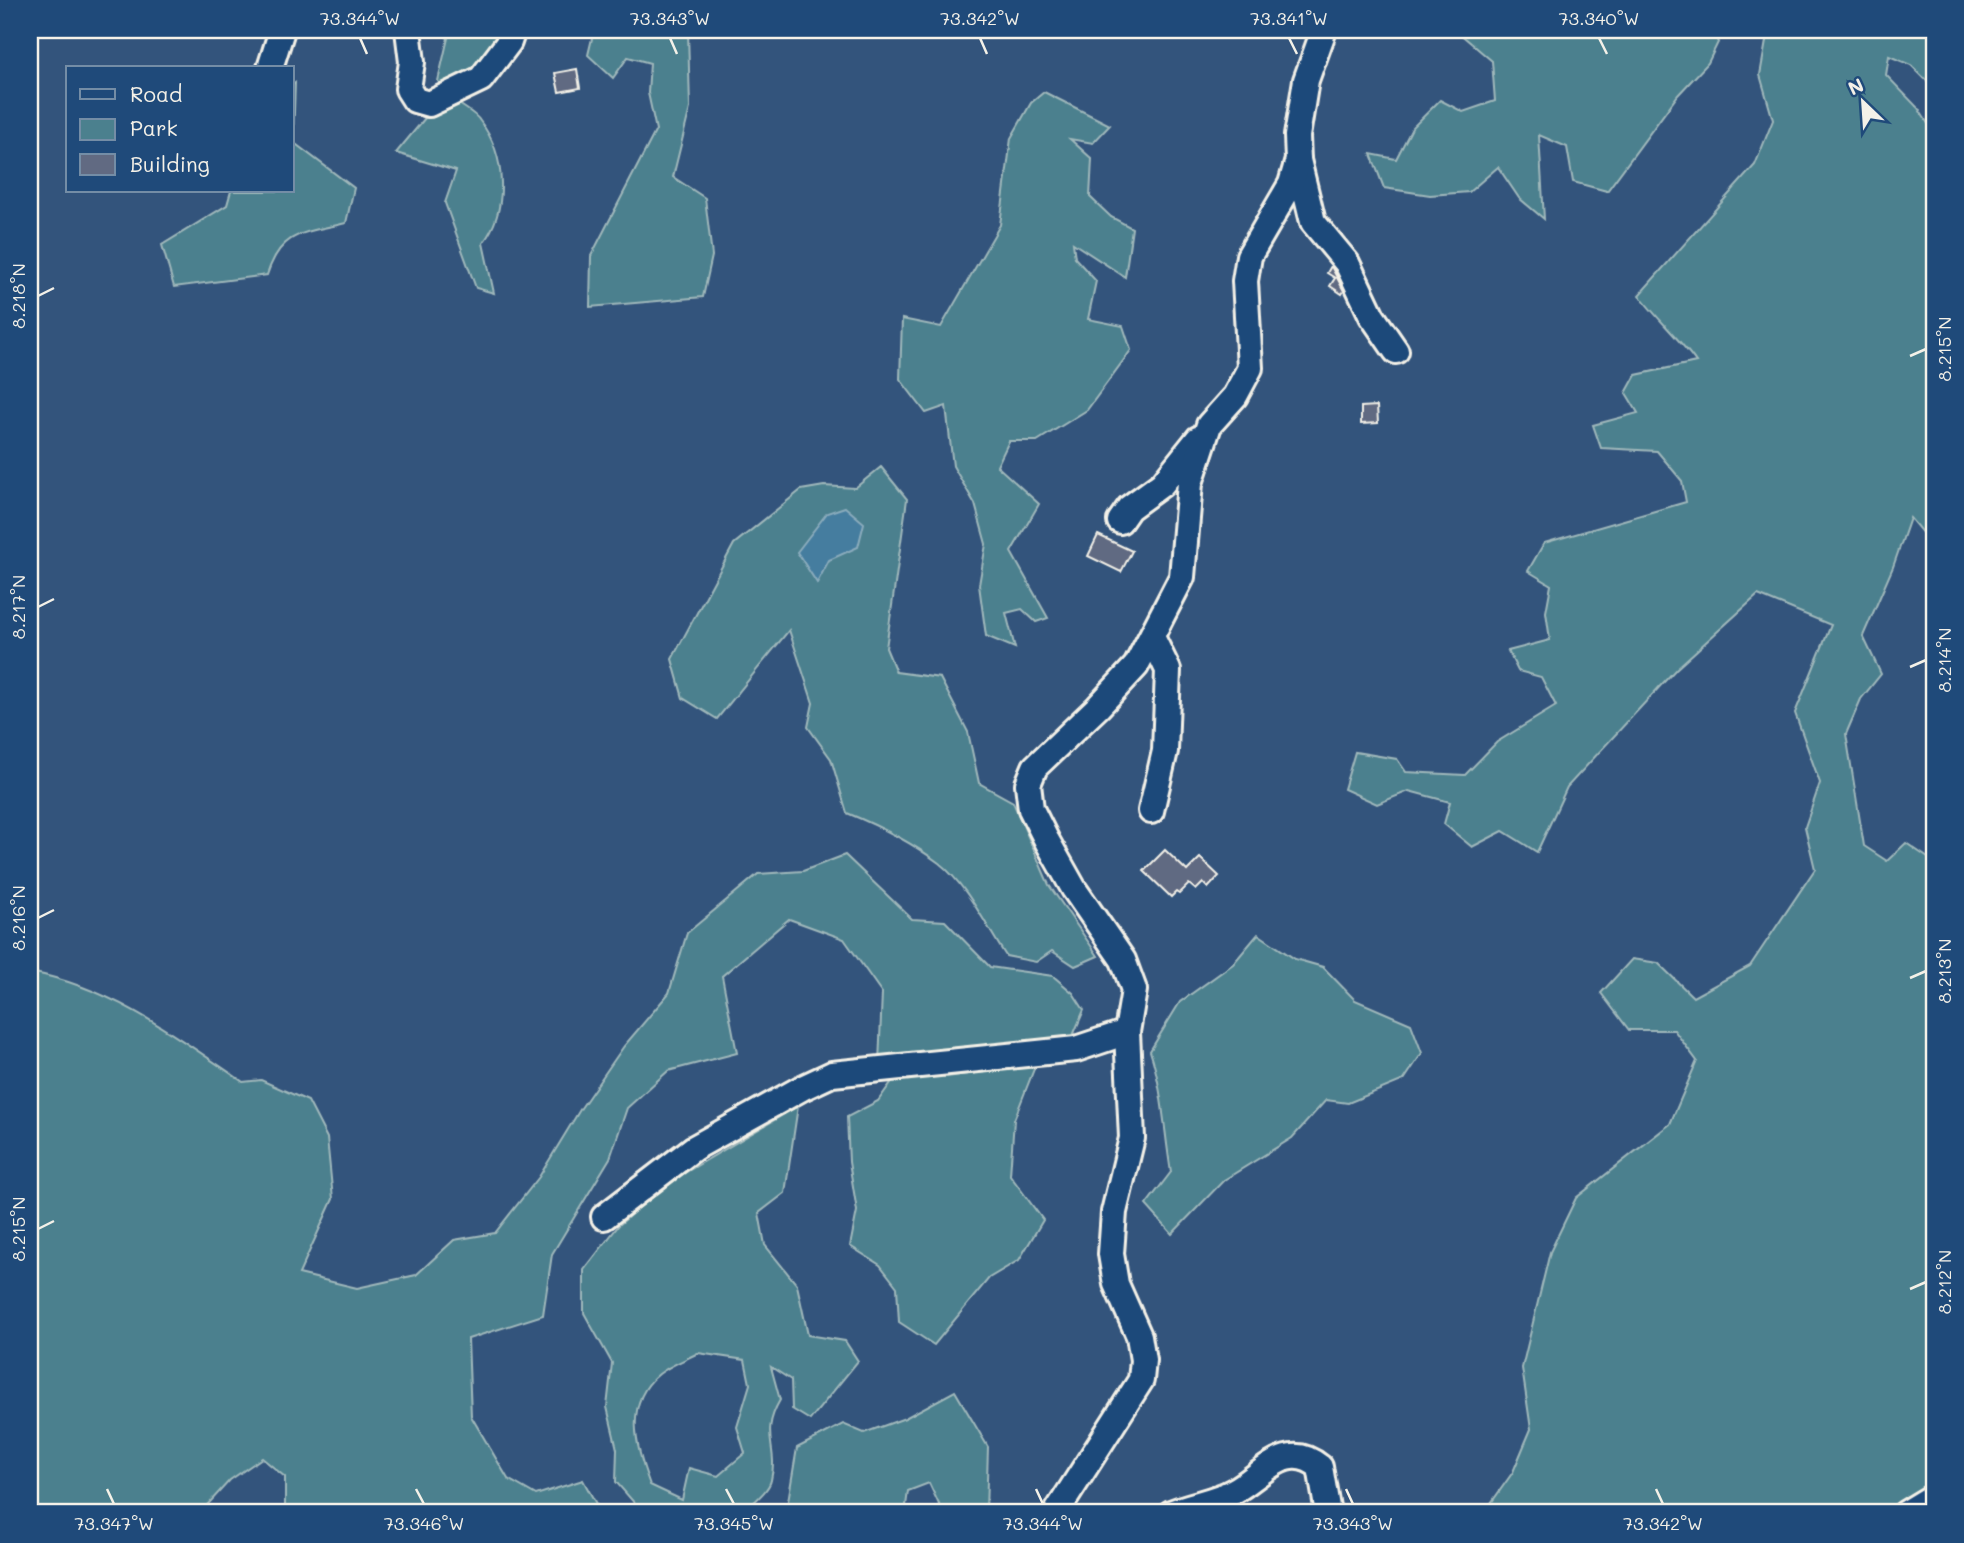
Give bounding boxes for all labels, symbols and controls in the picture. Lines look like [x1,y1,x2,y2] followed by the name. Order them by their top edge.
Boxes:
[320,6,400,30] text: 73.344°W
[630,6,710,30] text: 73.343°W
[940,6,1020,30] text: 73.342°W
[1250,6,1328,30] text: 73.341°W
[1559,6,1639,30] text: 73.340°W
[66,66,294,192] legend
[1828,66,1898,136] north arrow
[1844,72,1867,101] text: N
[130,80,182,107] text: Road
[130,114,178,141] text: Park
[130,150,210,177] text: Building
[6,263,30,329] text: 8.218°N
[1932,317,1956,382] text: 8.215°N
[6,575,30,639] text: 8.217°N
[1932,627,1956,693] text: 8.214°N
[6,885,30,951] text: 8.216°N
[1932,938,1956,1004] text: 8.213°N
[6,1197,30,1262] text: 8.215°N
[1932,1250,1956,1314] text: 8.212°N
[74,1511,154,1535] text: 73.347°W
[384,1511,464,1535] text: 73.346°W
[694,1511,774,1535] text: 73.345°W
[1003,1511,1083,1535] text: 73.344°W
[1313,1511,1393,1535] text: 73.343°W
[1623,1511,1703,1535] text: 73.342°W

